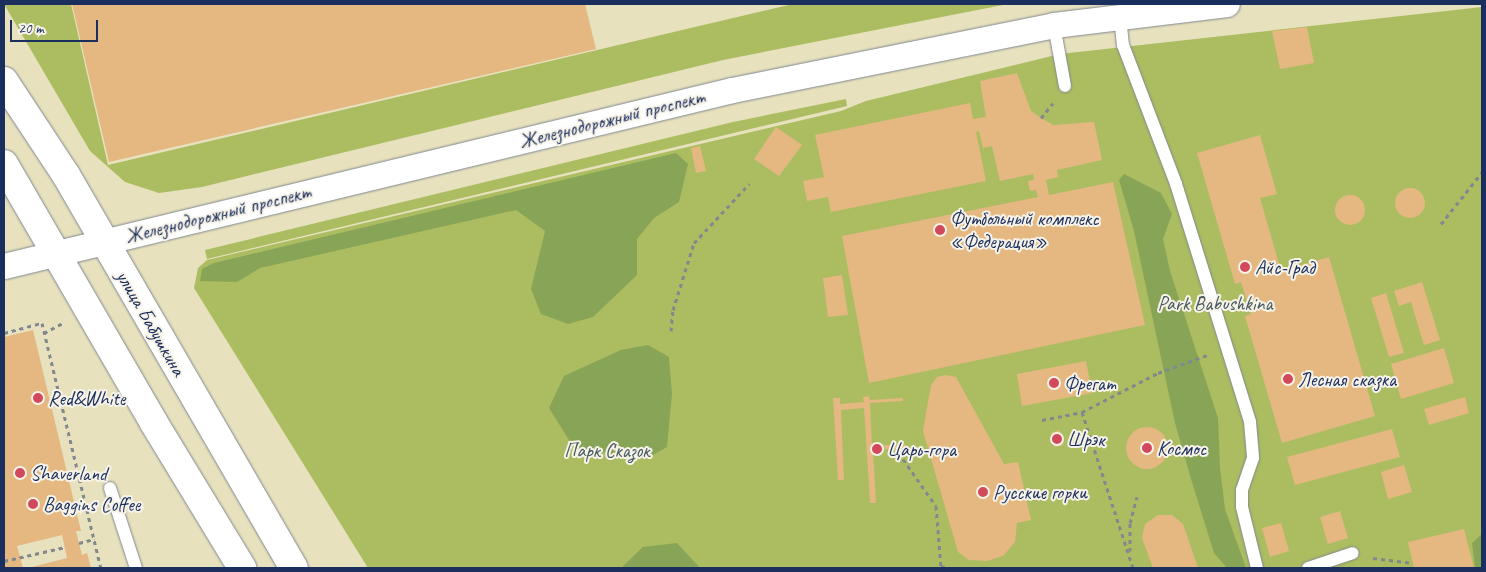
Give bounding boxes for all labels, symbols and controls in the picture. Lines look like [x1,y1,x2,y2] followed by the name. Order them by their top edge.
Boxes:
[12,10,100,42] scale bar
[18,19,44,38] text: 20 m
[517,84,707,154] street label: Железнодорожный проспект
[123,179,313,249] street label: Железнодорожный проспект
[950,206,1099,253] place label: Футбольный комплекс «Федерация»
[934,224,946,236] marker: Футбольный комплекс «Федерация»
[1255,255,1315,279] place label: Айс-Град
[1239,261,1251,273] marker: Айс-Град
[111,266,191,380] street label: улица Бабушкина
[1157,291,1273,315] park label: Park Babushkina
[1298,367,1395,391] place label: Лесная сказка
[1064,371,1116,395] place label: Фрегат
[1282,373,1294,385] marker: Лесная сказка
[1048,377,1060,389] marker: Фрегат
[48,386,125,410] place label: Red&White
[32,392,44,404] marker: Red&White
[1067,427,1104,451] place label: Шрэк
[1051,433,1063,445] marker: Шрэк
[1157,436,1206,460] place label: Космос
[887,437,956,461] place label: Царь-гора
[564,438,650,462] park label: Парк Сказок
[1141,442,1153,454] marker: Космос
[871,443,883,455] marker: Царь-гора
[30,461,107,485] place label: Shaverland
[14,467,26,479] marker: Shaverland
[993,480,1087,504] place label: Русские горки
[977,486,989,498] marker: Русские горки
[43,492,140,516] place label: Baggins Coffee
[27,498,39,510] marker: Baggins Coffee

